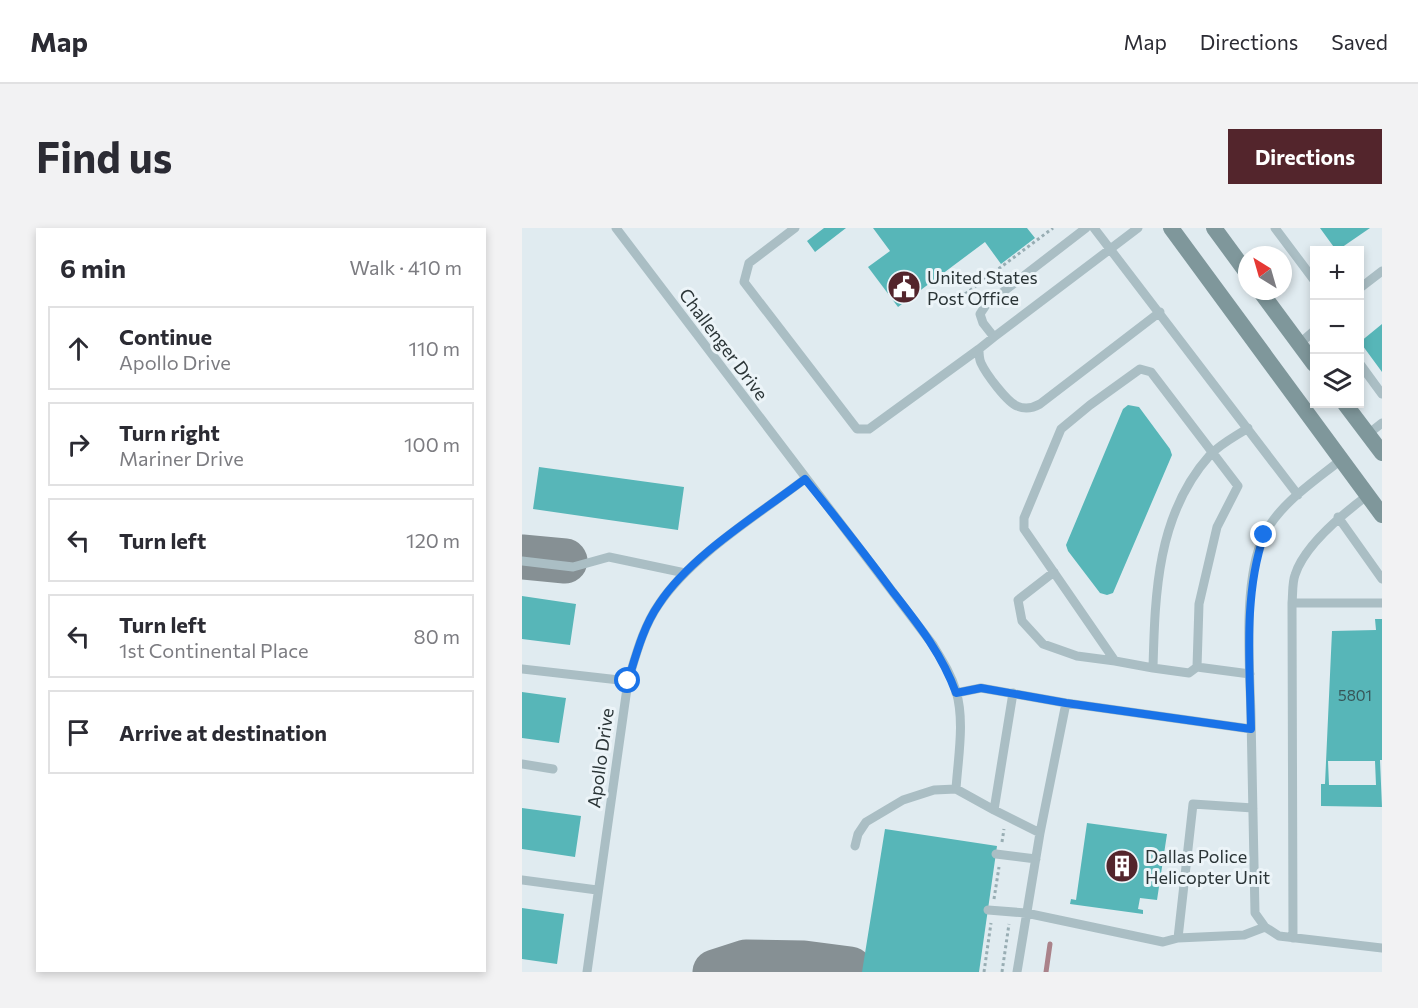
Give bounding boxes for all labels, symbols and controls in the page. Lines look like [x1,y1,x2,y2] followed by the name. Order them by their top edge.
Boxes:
[30,24,88,58] text: Map
[1124,29,1167,54] text: Map
[1200,29,1298,54] text: Directions
[1331,29,1388,54] text: Saved
[1228,129,1382,184] button: Directions
[36,130,172,182] text: Find us
[1238,246,1292,300] north arrow
[1310,246,1364,408] map controls
[1310,246,1364,300] button: +
[60,252,126,283] text: 6 min
[350,255,462,279] text: Walk · 410 m
[927,266,1038,309] place label: United States Post Office
[886,269,922,305] public building icon: United States Post Office
[675,284,773,404] street label: Challenger Drive
[1310,300,1364,354] button: −
[119,323,212,350] text: Continue
[62,332,95,365] icon: ahead
[409,336,460,360] text: 110 m
[119,350,231,374] text: Apollo Drive
[1310,354,1364,408] button: layers
[119,419,220,446] text: Turn right
[62,428,95,461] icon: right
[404,432,460,456] text: 100 m
[119,446,244,470] text: Mariner Drive
[1250,521,1276,547] route end
[62,524,95,557] icon: left
[119,527,206,554] text: Turn left
[406,528,460,552] text: 120 m
[119,611,206,638] text: Turn left
[62,620,95,653] icon: left
[414,624,460,648] text: 80 m
[119,638,309,662] text: 1st Continental Place
[614,667,640,693] route start
[1338,686,1372,704] house number: 5801
[582,707,618,809] street label: Apollo Drive
[62,716,95,749] icon: arrive
[119,719,327,746] text: Arrive at destination
[1145,845,1270,888] place label: Dallas Police Helicopter Unit
[1104,848,1140,884] building icon: Dallas Police Helicopter Unit

